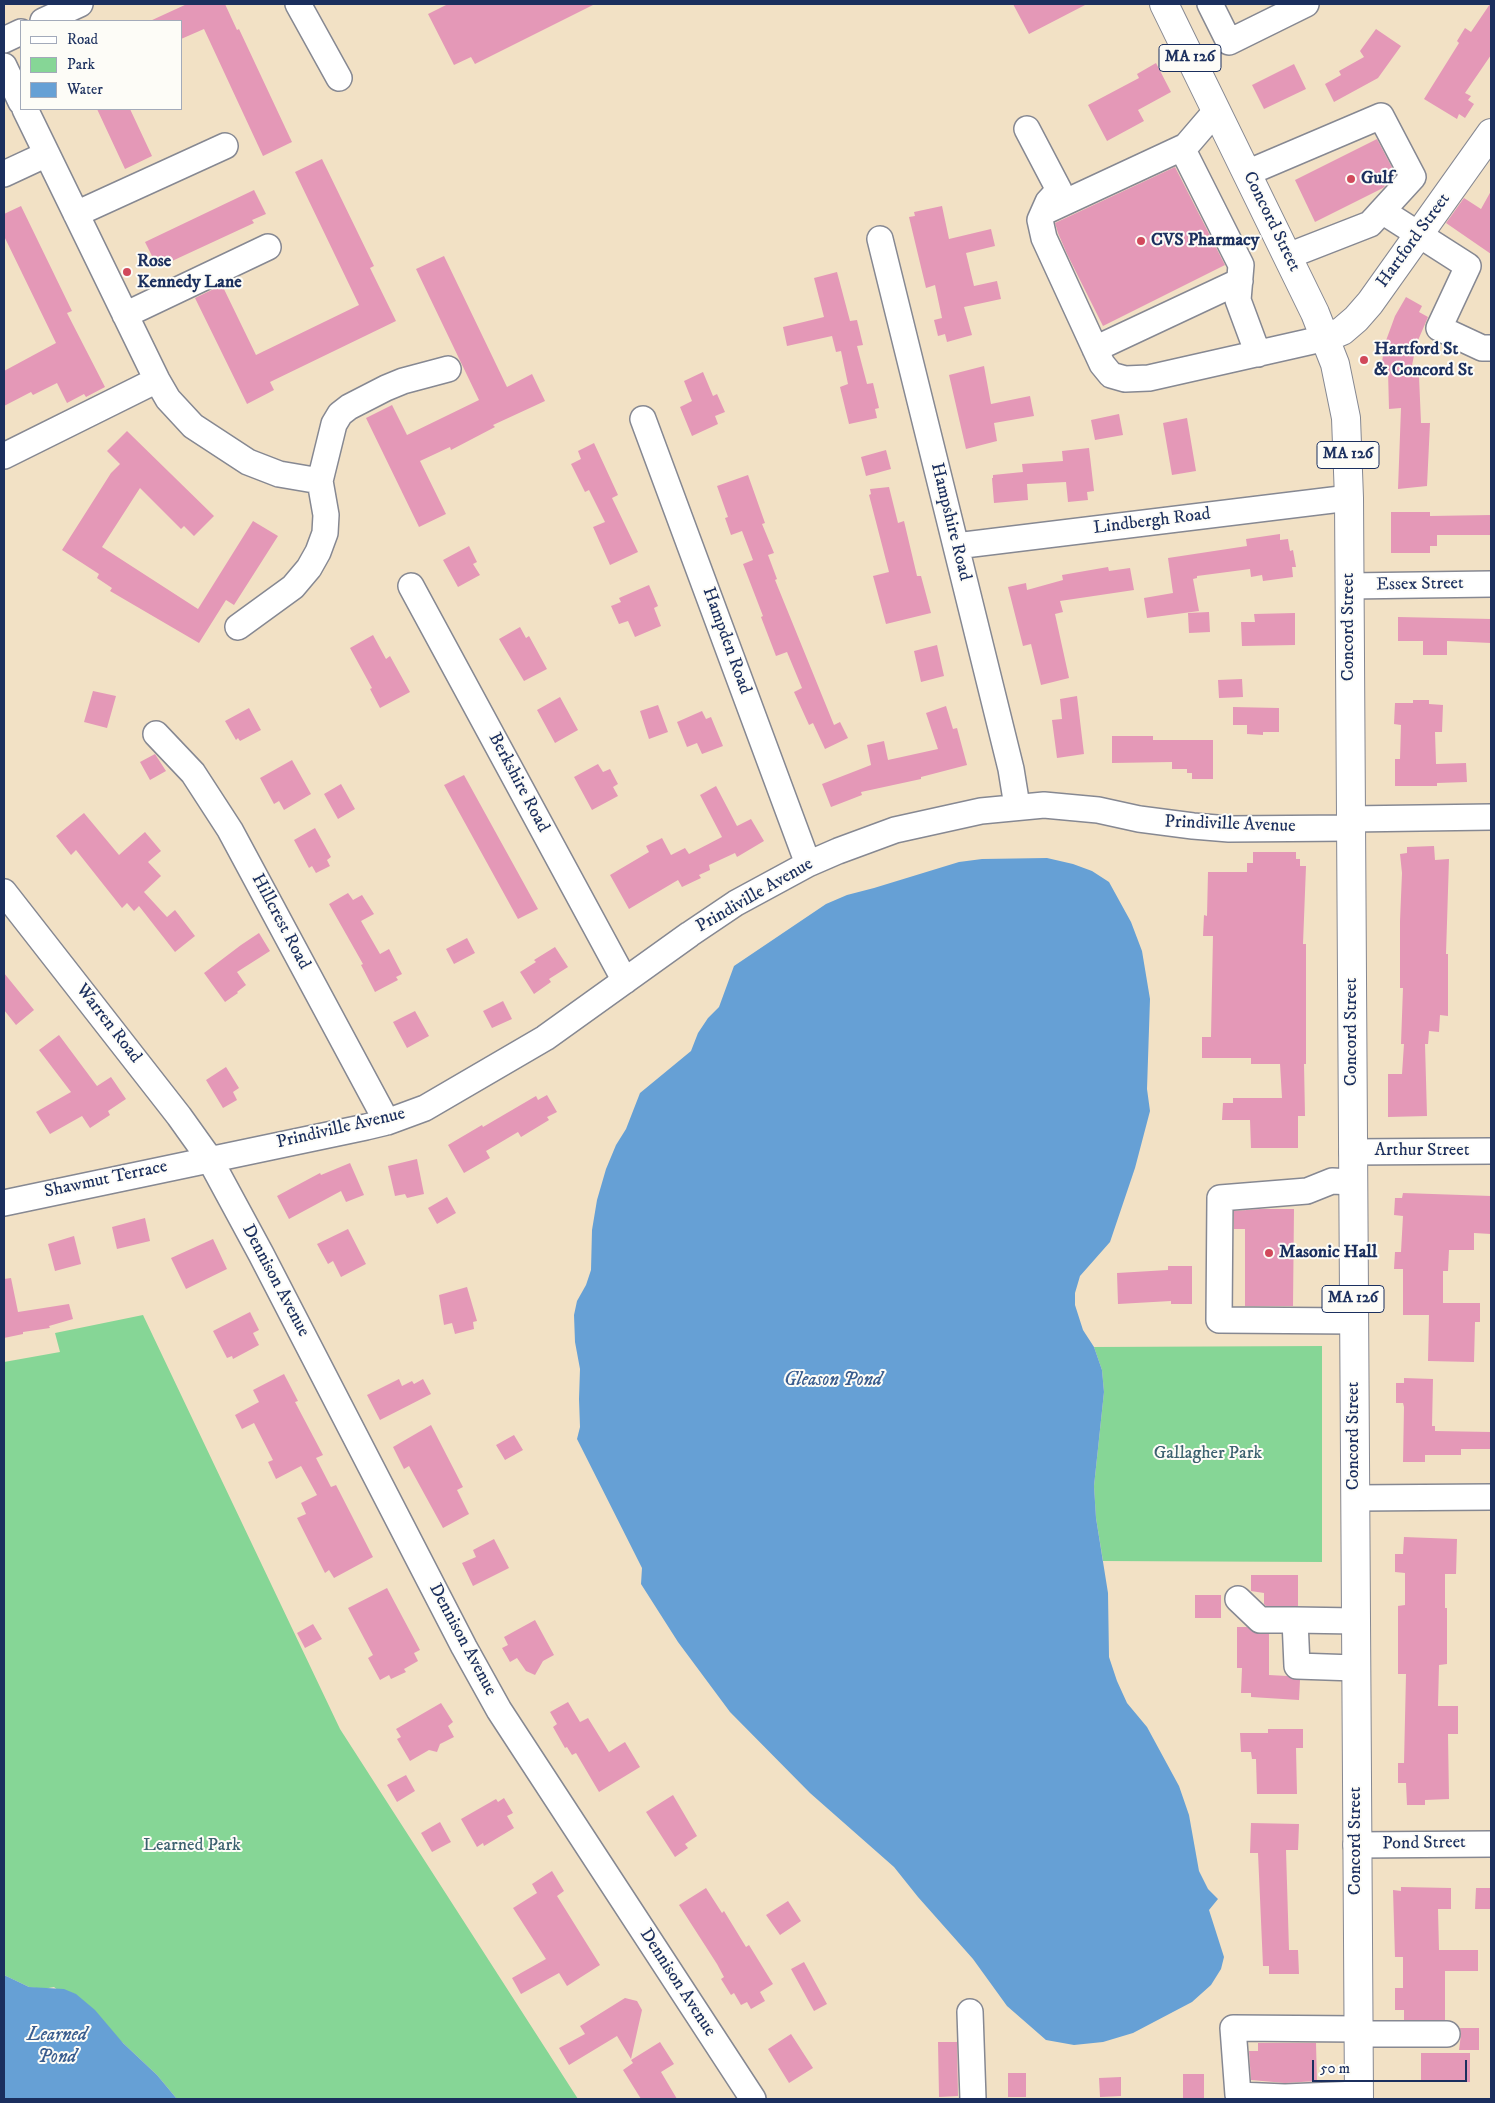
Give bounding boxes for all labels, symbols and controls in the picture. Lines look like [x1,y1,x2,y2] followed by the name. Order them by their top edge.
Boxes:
[20,20,182,110] legend
[67,30,98,49] text: Road
[1159,44,1221,72] road number: MA 126
[67,55,95,74] text: Park
[67,80,103,99] text: Water
[1237,168,1305,276] street label: Concord Street
[1361,168,1393,190] place label: Gulf
[1345,173,1357,185] marker: Gulf
[1372,190,1456,292] street label: Hartford Street
[1151,230,1259,252] place label: CVS Pharmacy
[1135,235,1147,247] marker: CVS Pharmacy
[137,251,242,294] place label: Rose Kennedy Lane
[121,266,133,278] marker: Rose Kennedy Lane
[1374,339,1473,382] place label: Hartford St & Concord St
[1358,354,1370,366] marker: Hartford St & Concord St
[1317,442,1379,468] road number: MA 126
[925,461,975,583] street label: Hampshire Road
[1092,504,1212,540] street label: Lindbergh Road
[1338,573,1360,681] street label: Concord Street
[1376,573,1464,597] street label: Essex Street
[697,585,755,697] street label: Hampden Road
[483,729,553,837] street label: Berkshire Road
[1164,812,1296,838] street label: Prindiville Avenue
[693,854,817,938] street label: Prindiville Avenue
[246,870,314,974] street label: Hillcrest Road
[1341,978,1363,1086] street label: Concord Street
[70,980,146,1068] street label: Warren Road
[275,1104,407,1154] street label: Prindiville Avenue
[1374,1140,1470,1162] street label: Arthur Street
[43,1156,169,1204] street label: Shawmut Terrace
[236,1221,314,1341] street label: Dennison Avenue
[1279,1242,1377,1264] place label: Masonic Hall
[1263,1247,1275,1259] marker: Masonic Hall
[1322,1286,1384,1312] road number: MA 126
[784,1370,882,1392] water label: Gleason Pond
[1343,1382,1365,1490] street label: Concord Street
[1154,1443,1262,1465] park label: Gallagher Park
[423,1580,501,1700] street label: Dennison Avenue
[1345,1787,1367,1895] street label: Concord Street
[1382,1832,1466,1856] street label: Pond Street
[143,1835,241,1857] park label: Learned Park
[634,1925,720,2041] street label: Dennison Avenue
[27,2025,87,2069] water label: Learned Pond
[1315,2050,1470,2082] scale bar
[1320,2059,1350,2078] text: 50 m

